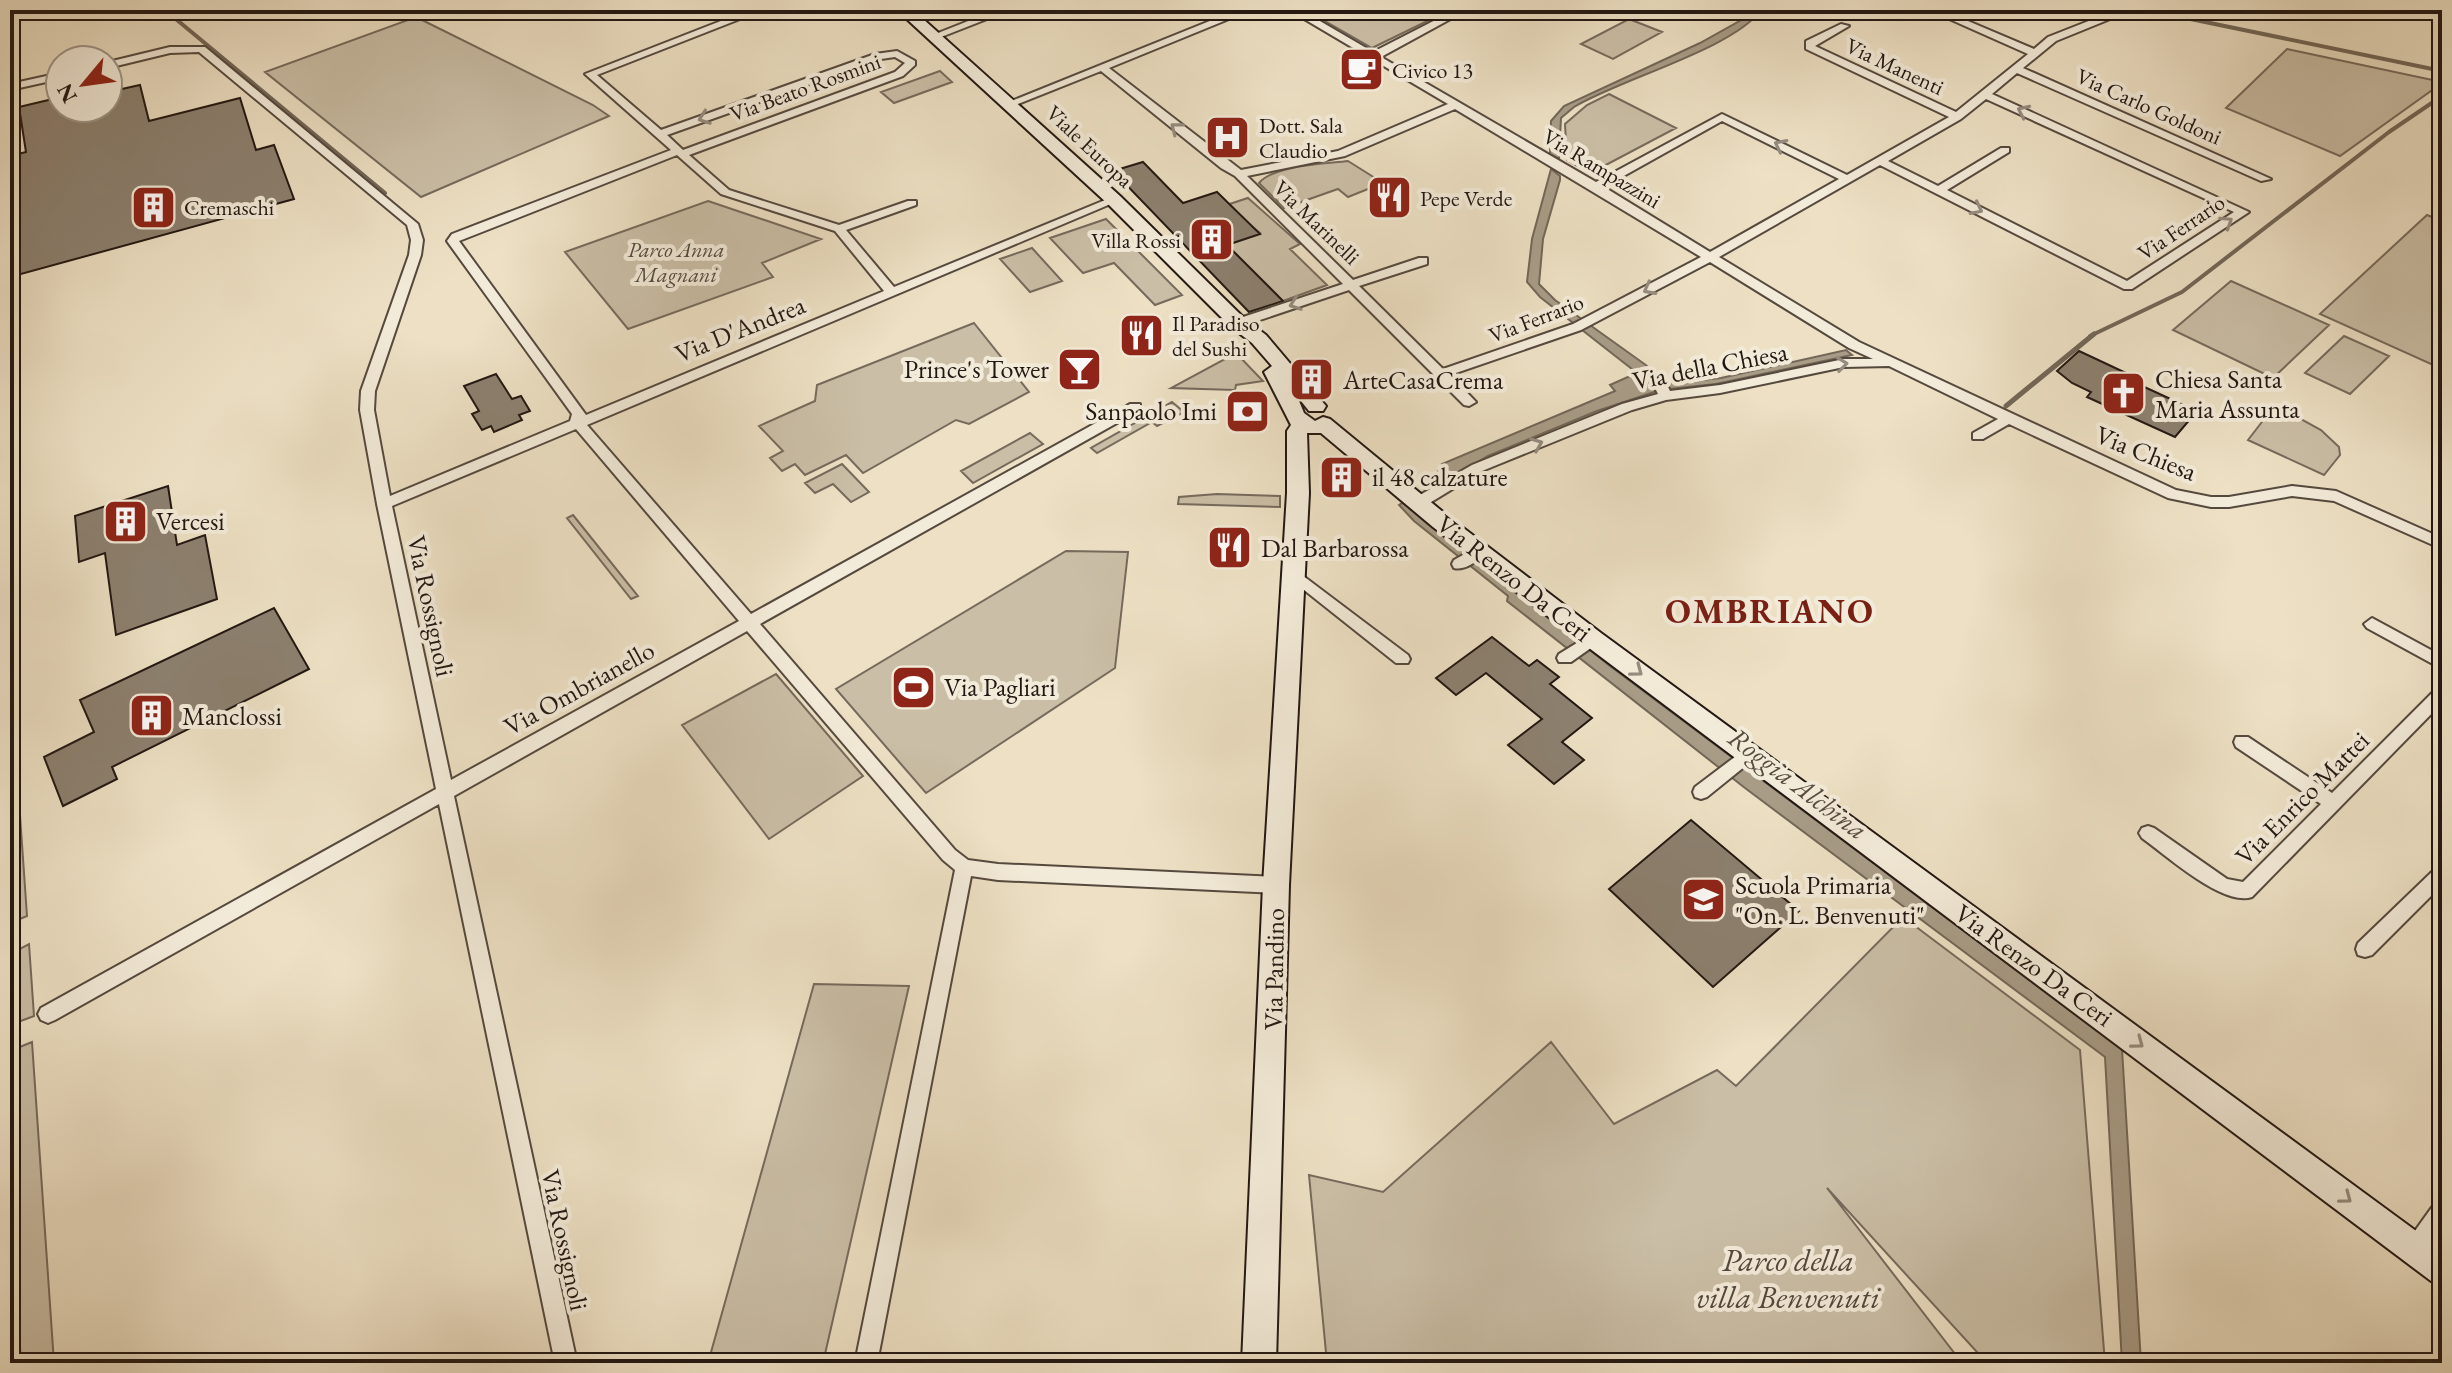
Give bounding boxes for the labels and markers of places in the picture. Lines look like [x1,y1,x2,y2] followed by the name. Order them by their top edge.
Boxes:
[1337,46,1385,94] cafe icon: Civico 13
[1392,56,1473,85] place label: Civico 13
[1259,111,1343,165] place label: Dott. Sala Claudio
[1204,114,1252,162] hospital icon: Dott. Sala Claudio
[1365,174,1413,222] restaurant icon: Pepe Verde
[129,183,177,231] building icon: Cremaschi
[1420,184,1513,213] place label: Pepe Verde
[184,193,274,222] place label: Cremaschi
[1188,216,1236,264] building icon: Villa Rossi
[1091,226,1181,255] place label: Villa Rossi
[1172,309,1260,363] place label: Il Paradiso del Sushi
[1117,312,1165,360] restaurant icon: Il Paradiso del Sushi
[1056,345,1104,393] bar icon: Prince's Tower
[904,352,1049,386] place label: Prince's Tower
[1288,356,1336,404] building icon: ArteCasaCrema
[2155,362,2300,426] place label: Chiesa Santa Maria Assunta
[1342,363,1504,397] place label: ArteCasaCrema
[2100,370,2148,418] church icon: Chiesa Santa Maria Assunta
[1224,387,1272,435] bank icon: Sanpaolo Imi
[1085,394,1217,428] place label: Sanpaolo Imi
[1317,453,1365,501] building icon: il 48 calzature
[1372,460,1508,494] place label: il 48 calzature
[101,497,149,545] building icon: Vercesi
[156,504,225,538] place label: Vercesi
[1206,524,1254,572] restaurant icon: Dal Barbarossa
[1261,531,1409,565] place label: Dal Barbarossa
[889,663,937,711] sports icon: Via Pagliari
[944,670,1056,704] place label: Via Pagliari
[127,692,175,740] building icon: Manclossi
[182,699,282,733] place label: Manclossi
[1735,868,1925,932] place label: Scuola Primaria "On. L. Benvenuti"
[1680,876,1728,924] school or university icon: Scuola Primaria "On. L. Benvenuti"

